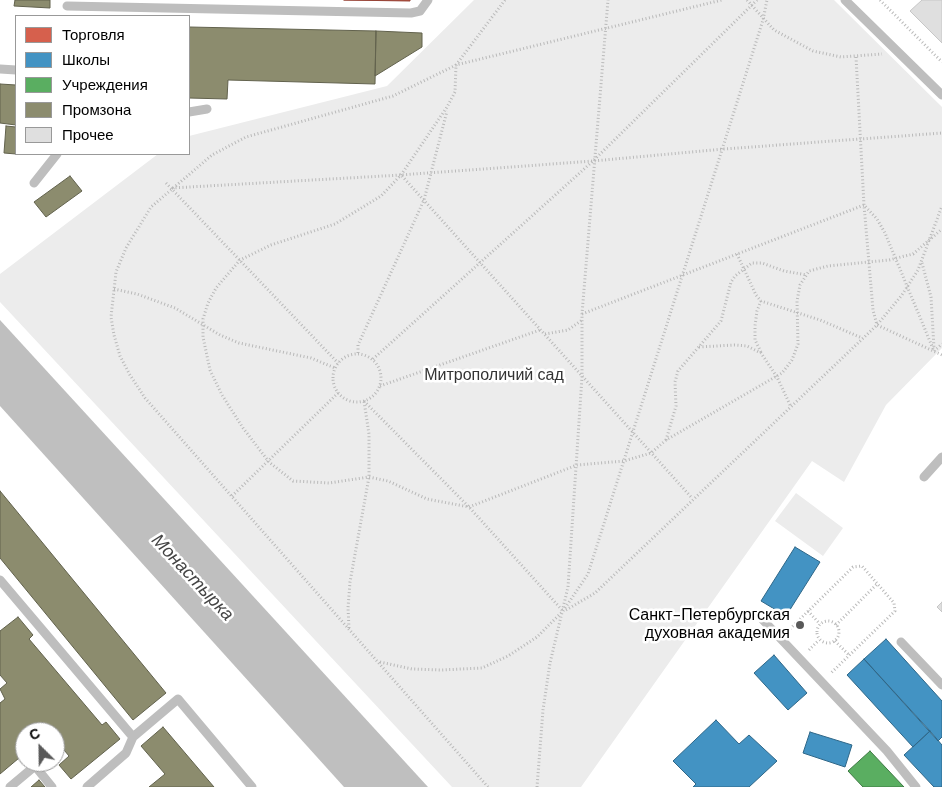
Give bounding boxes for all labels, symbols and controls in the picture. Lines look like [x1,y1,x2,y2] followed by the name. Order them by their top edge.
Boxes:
[15,15,190,155] legend
[62,25,125,45] text: Торговля
[62,50,110,70] text: Школы
[62,75,148,95] text: Учреждения
[62,100,131,120] text: Промзона
[62,125,114,145] text: Прочее
[424,366,564,386] park label: Митрополичий сад
[146,530,238,626] water label: Монастырка
[629,606,790,644] place label: Санкт-Петербургская духовная академия
[794,619,806,631] marker: Санкт-Петербургская духовная академия
[15,722,65,772] north arrow
[26,724,43,744] text: С

